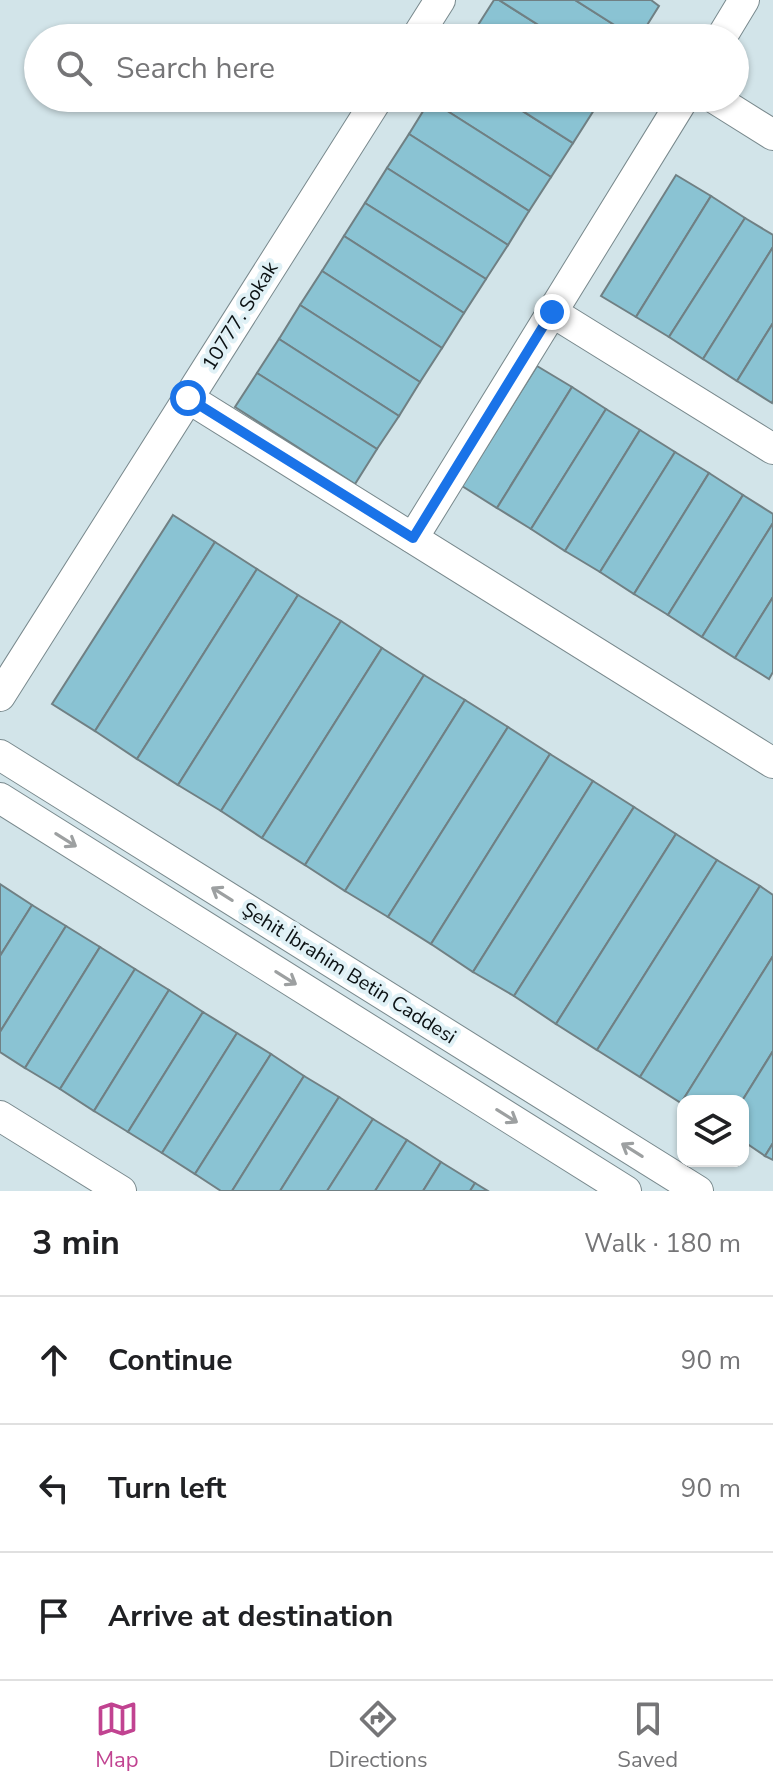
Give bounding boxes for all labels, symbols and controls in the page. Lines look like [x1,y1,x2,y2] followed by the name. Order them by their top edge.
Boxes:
[24,24,749,112] search box
[52,46,96,90] icon: search
[116,48,275,89] text: Search here
[196,256,285,376] street label: 10777. Sokak
[534,294,570,330] route end
[170,380,206,416] route start
[54,832,77,848] one-way arrow
[211,885,233,902] one-way arrow
[237,896,461,1050] street label: Şehit İbrahim Betin Caddesi
[274,970,297,986] one-way arrow
[677,1095,749,1167] map controls
[677,1095,749,1167] button: layers
[495,1108,517,1125] one-way arrow
[621,1141,644,1157] one-way arrow
[32,1220,120,1266] text: 3 min
[584,1226,741,1261] text: Walk · 180 m
[32,1338,76,1382] icon: ahead
[108,1340,233,1381] text: Continue
[681,1343,741,1378] text: 90 m
[32,1466,76,1510] icon: left
[108,1468,226,1509] text: Turn left
[681,1471,741,1506] text: 90 m
[32,1594,76,1638] icon: arrive
[108,1596,393,1637] text: Arrive at destination
[95,1697,139,1775] tab: Map
[329,1697,428,1775] tab: Directions
[617,1697,678,1775] tab: Saved

